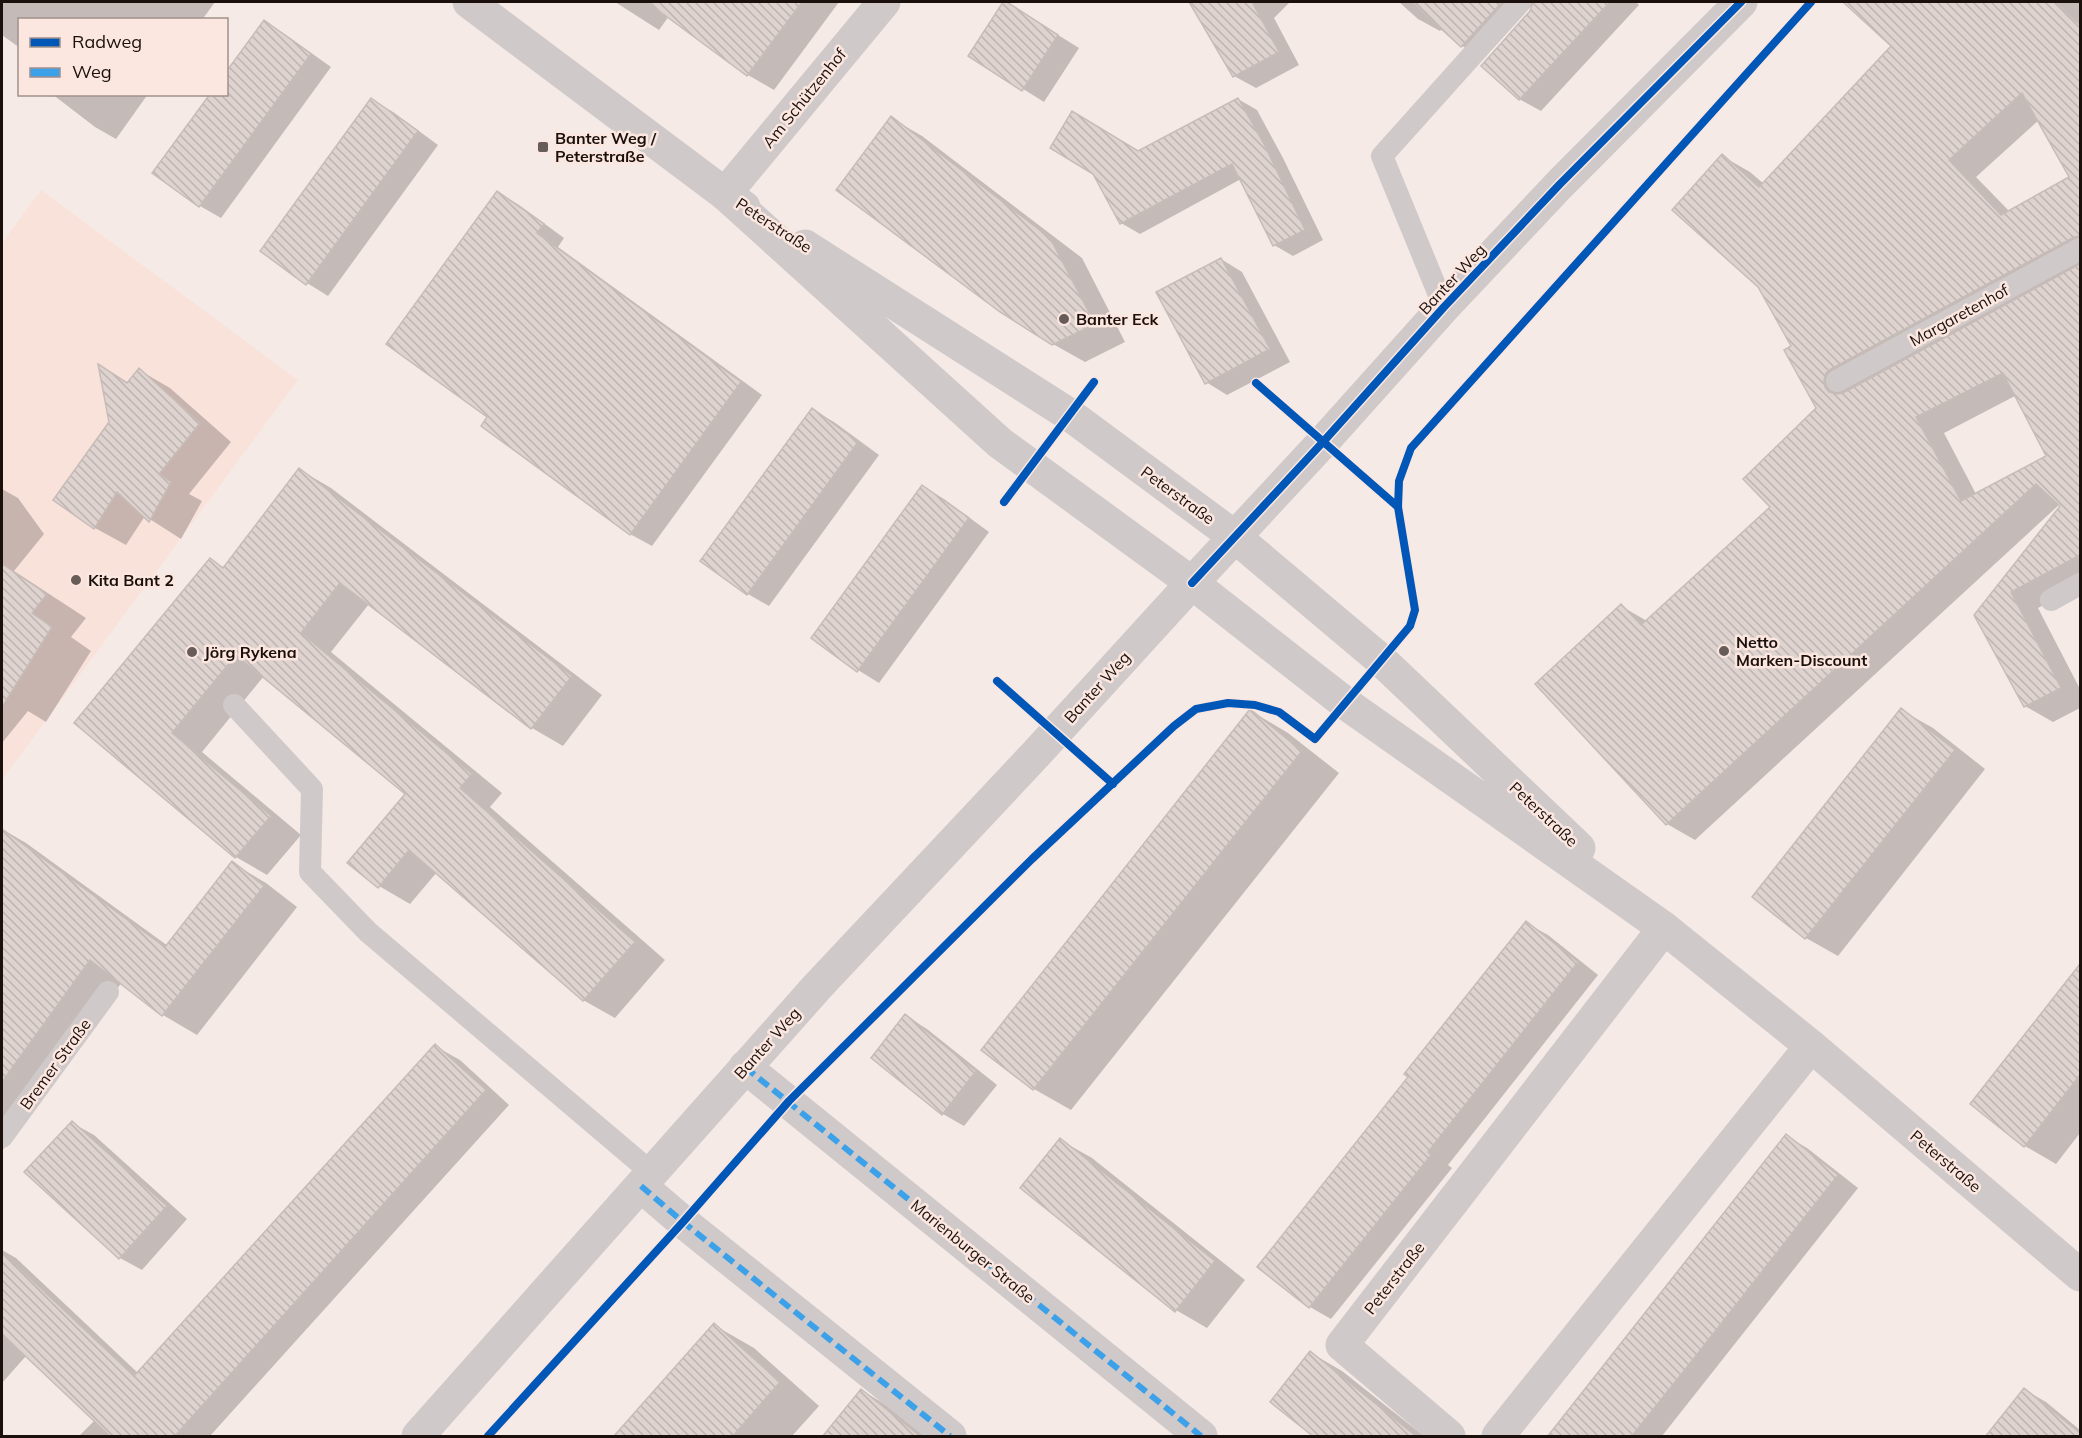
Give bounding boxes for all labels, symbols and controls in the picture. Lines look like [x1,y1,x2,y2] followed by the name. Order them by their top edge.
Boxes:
[18,18,228,96] legend
[72,30,142,53] text: Radweg
[758,44,851,152] street label: Am Schützenhof
[72,60,112,83] text: Weg
[555,128,657,166] place label: Banter Weg / Peterstraße
[536,140,550,154] marker: Banter Weg / Peterstraße
[732,193,816,257] street label: Peterstraße
[1414,240,1490,318] street label: Banter Weg
[1906,279,2013,350] street label: Margaretenhof
[1076,309,1160,329] place label: Banter Eck
[1057,312,1071,326] marker: Banter Eck
[1137,462,1219,528] street label: Peterstraße
[88,570,174,590] place label: Kita Bant 2
[69,573,83,587] marker: Kita Bant 2
[1736,632,1867,670] place label: Netto Marken-Discount
[204,642,297,662] place label: Jörg Rykena
[1717,644,1731,658] marker: Netto Marken-Discount
[185,645,199,659] marker: Jörg Rykena
[1060,647,1134,727] street label: Banter Weg
[1506,777,1582,851] street label: Peterstraße
[730,1003,804,1083] street label: Banter Weg
[15,1015,95,1113] street label: Bremer Straße
[1907,1126,1985,1196] street label: Peterstraße
[907,1195,1039,1307] street label: Marienburger Straße
[1360,1238,1428,1318] street label: Peterstraße

